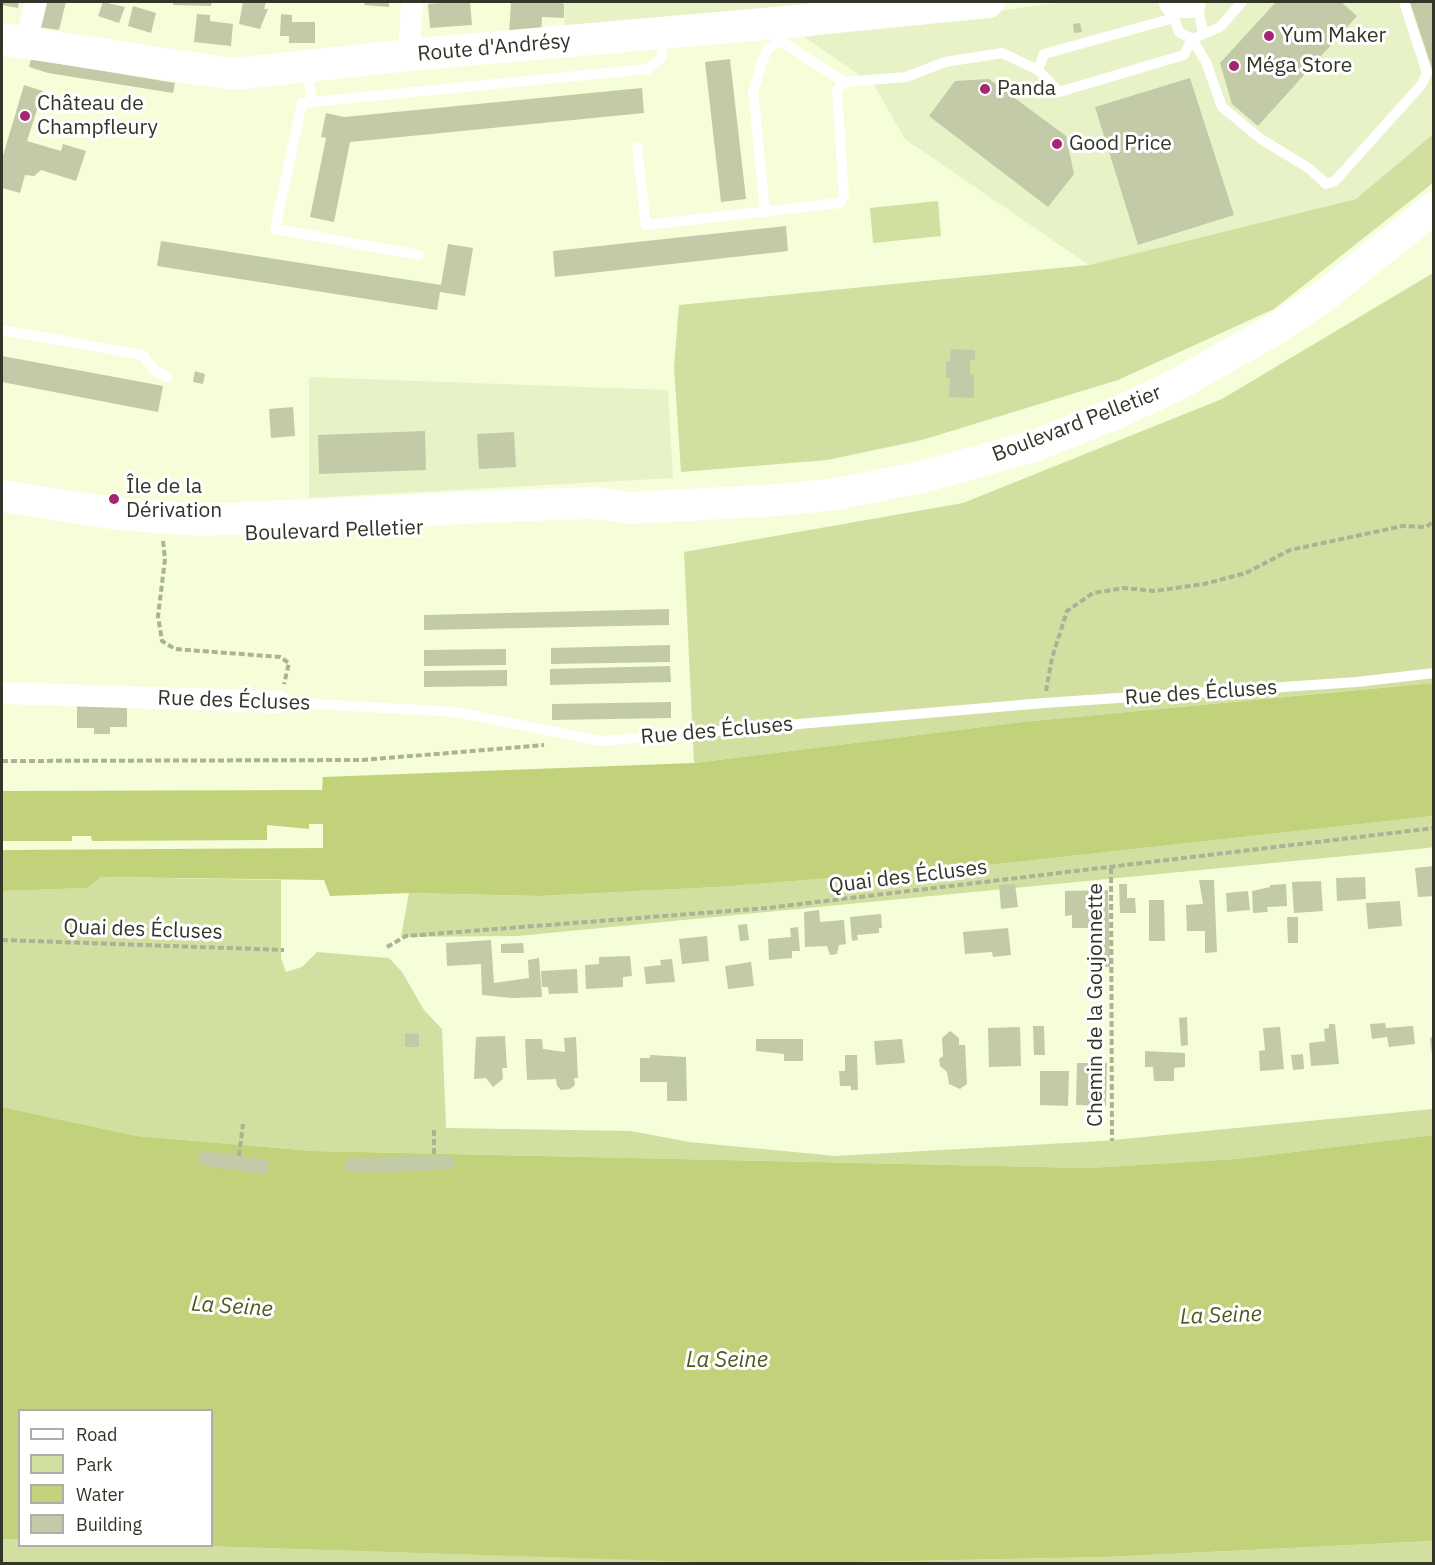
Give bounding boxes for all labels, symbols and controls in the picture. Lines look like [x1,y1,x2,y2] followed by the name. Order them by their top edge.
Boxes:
[1281,23,1386,49] place label: Yum Maker
[416,29,572,67] street label: Route d'Andrésy
[1262,29,1276,43] marker: Yum Maker
[1246,53,1352,79] place label: Méga Store
[1227,59,1241,73] marker: Méga Store
[997,76,1056,102] place label: Panda
[978,82,992,96] marker: Panda
[37,91,158,141] place label: Château de Champfleury
[18,109,32,123] marker: Château de Champfleury
[1069,131,1172,157] place label: Good Price
[1050,137,1064,151] marker: Good Price
[989,380,1165,468] street label: Boulevard Pelletier
[126,474,222,524] place label: Île de la Dérivation
[107,492,121,506] marker: Île de la Dérivation
[244,515,424,547] street label: Boulevard Pelletier
[1124,675,1278,711] street label: Rue des Écluses
[157,686,311,716] street label: Rue des Écluses
[640,712,794,750] street label: Rue des Écluses
[827,855,989,899] street label: Quai des Écluses
[1083,883,1109,1127] street label: Chemin de la Goujonnette
[63,915,223,945] street label: Quai des Écluses
[190,1291,274,1323] water label: La Seine
[1180,1301,1262,1331] water label: La Seine
[686,1348,768,1374] water label: La Seine
[18,1409,213,1547] legend
[76,1423,117,1446] text: Road
[76,1453,112,1476] text: Park
[76,1483,124,1506] text: Water
[76,1513,142,1536] text: Building

